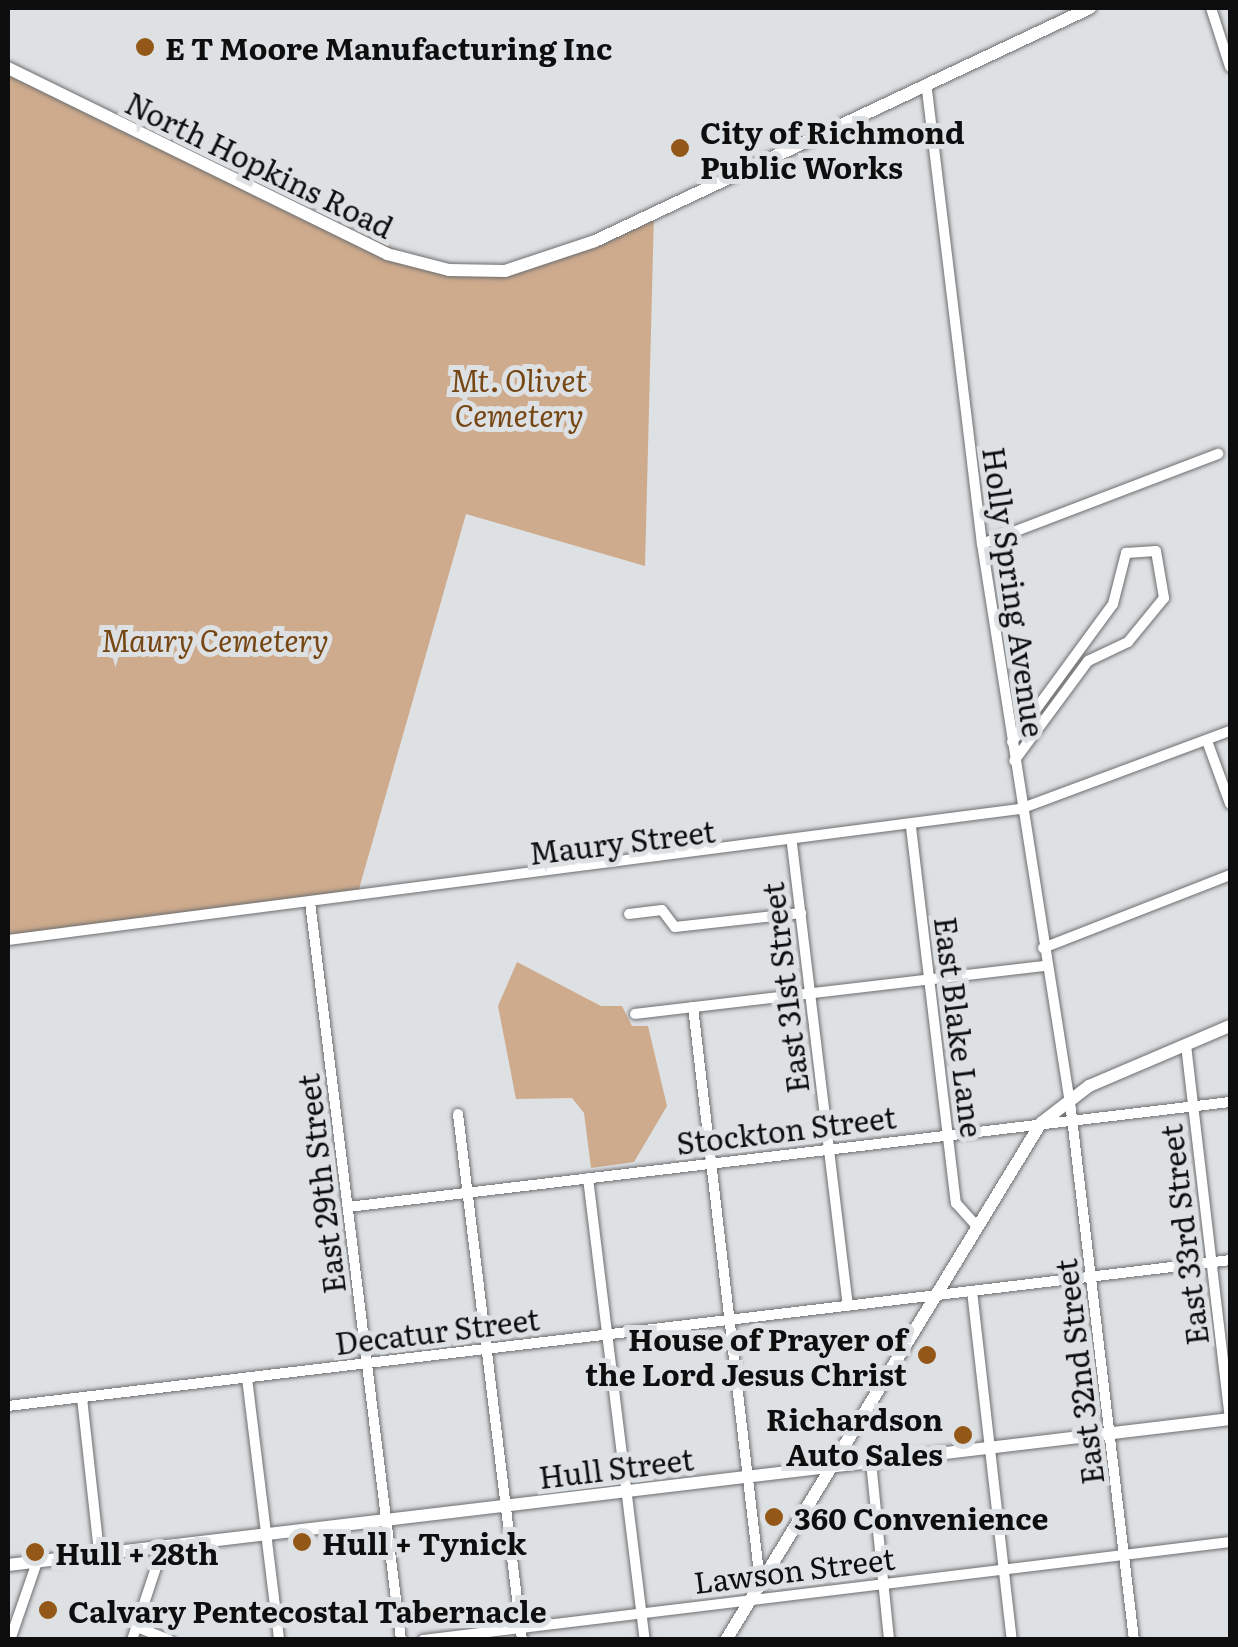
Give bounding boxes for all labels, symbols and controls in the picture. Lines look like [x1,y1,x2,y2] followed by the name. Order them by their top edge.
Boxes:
[165,29,612,65] place label: E T Moore Manufacturing Inc
[134,36,156,58] marker: E T Moore Manufacturing Inc
[120,84,400,244] street label: North Hopkins Road
[700,113,965,184] place label: City of Richmond Public Works
[669,137,691,159] marker: City of Richmond Public Works
[451,361,587,432] park label: Mt. Olivet Cemetery
[977,445,1053,739] street label: Holly Spring Avenue
[101,621,329,657] park label: Maury Cemetery
[527,812,717,870] street label: Maury Street
[753,881,815,1095] street label: East 31st Street
[929,915,991,1139] street label: East Blake Lane
[289,1072,351,1296] street label: East 29th Street
[674,1098,898,1160] street label: Stockton Street
[1152,1123,1214,1347] street label: East 33rd Street
[1046,1257,1110,1487] street label: East 32nd Street
[333,1300,541,1360] street label: Decatur Street
[585,1320,907,1390] place label: House of Prayer of the Lord Jesus Christ
[916,1344,938,1366] marker: House of Prayer of the Lord Jesus Christ
[766,1400,943,1470] place label: Richardson Auto Sales
[952,1424,974,1446] marker: Richardson Auto Sales
[537,1440,695,1494] street label: Hull Street
[794,1499,1049,1535] place label: 360 Convenience
[763,1506,785,1528] marker: 360 Convenience
[322,1524,527,1560] place label: Hull + Tynick
[291,1531,313,1553] marker: Hull + Tynick
[55,1534,219,1570] place label: Hull + 28th
[691,1539,897,1599] street label: Lawson Street
[24,1541,46,1563] marker: Hull + 28th
[68,1592,547,1628] place label: Calvary Pentecostal Tabernacle
[37,1599,59,1621] marker: Calvary Pentecostal Tabernacle

